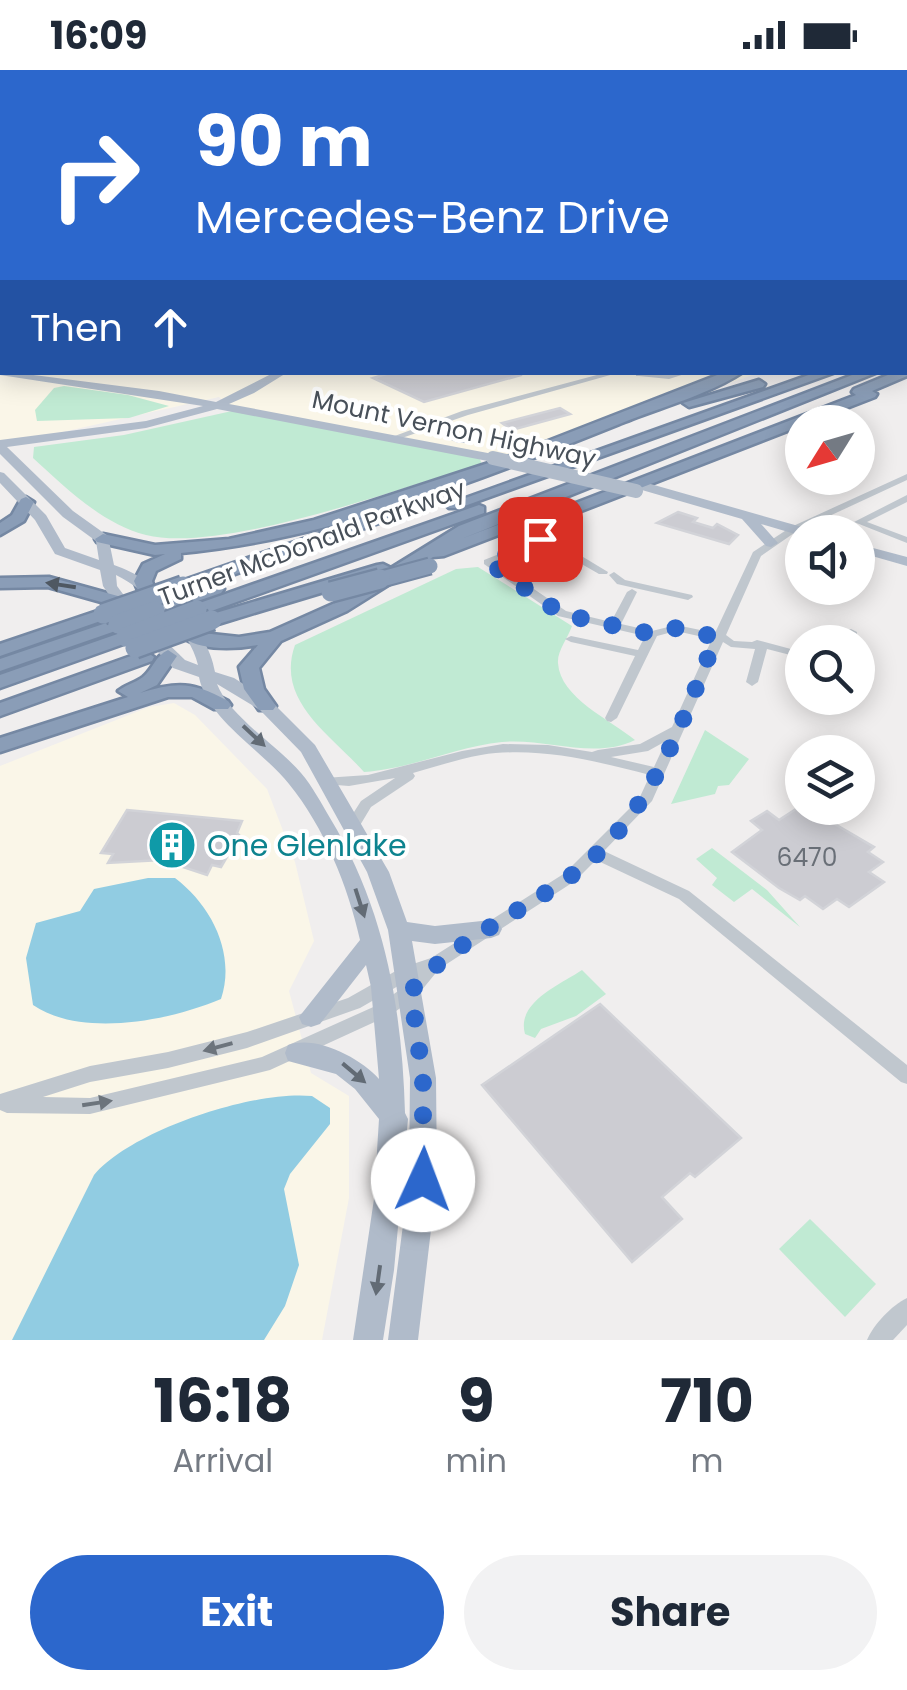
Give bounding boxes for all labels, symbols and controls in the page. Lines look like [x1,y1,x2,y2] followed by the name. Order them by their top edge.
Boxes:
[50,9,147,62] text: 16:09
[195,92,373,191] text: 90 m
[30,110,160,240] icon: right
[195,186,670,249] text: Mercedes-Benz Drive
[143,300,198,355] icon: ahead
[30,301,123,354] text: Then
[309,382,599,476] street label: Mount Vernon Highway
[785,405,875,495] north arrow
[785,405,875,825] map controls
[154,471,470,615] street label: Turner McDonald Parkway
[498,497,583,582] pin
[513,512,568,567] icon: arrive
[785,515,875,605] button: sound
[45,577,76,592] one-way arrow
[785,625,875,715] button: search
[242,724,266,747] one-way arrow
[785,735,875,825] button: layers
[146,819,198,871] building icon: One Glenlake
[207,824,407,867] place label: One Glenlake
[777,840,837,875] house number: 6470
[353,888,368,919] one-way arrow
[202,1040,233,1056] one-way arrow
[341,1062,366,1084] one-way arrow
[82,1095,113,1110] one-way arrow
[371,1128,475,1232] position arrow
[369,1264,385,1296] one-way arrow
[153,1359,292,1443] text: 16:18
[458,1359,495,1443] text: 9
[660,1359,754,1443] text: 710
[172,1438,273,1483] text: Arrival
[446,1438,507,1483] text: min
[690,1438,723,1483] text: m
[30,1555,444,1670] button: Exit
[464,1555,877,1670] button: Share

